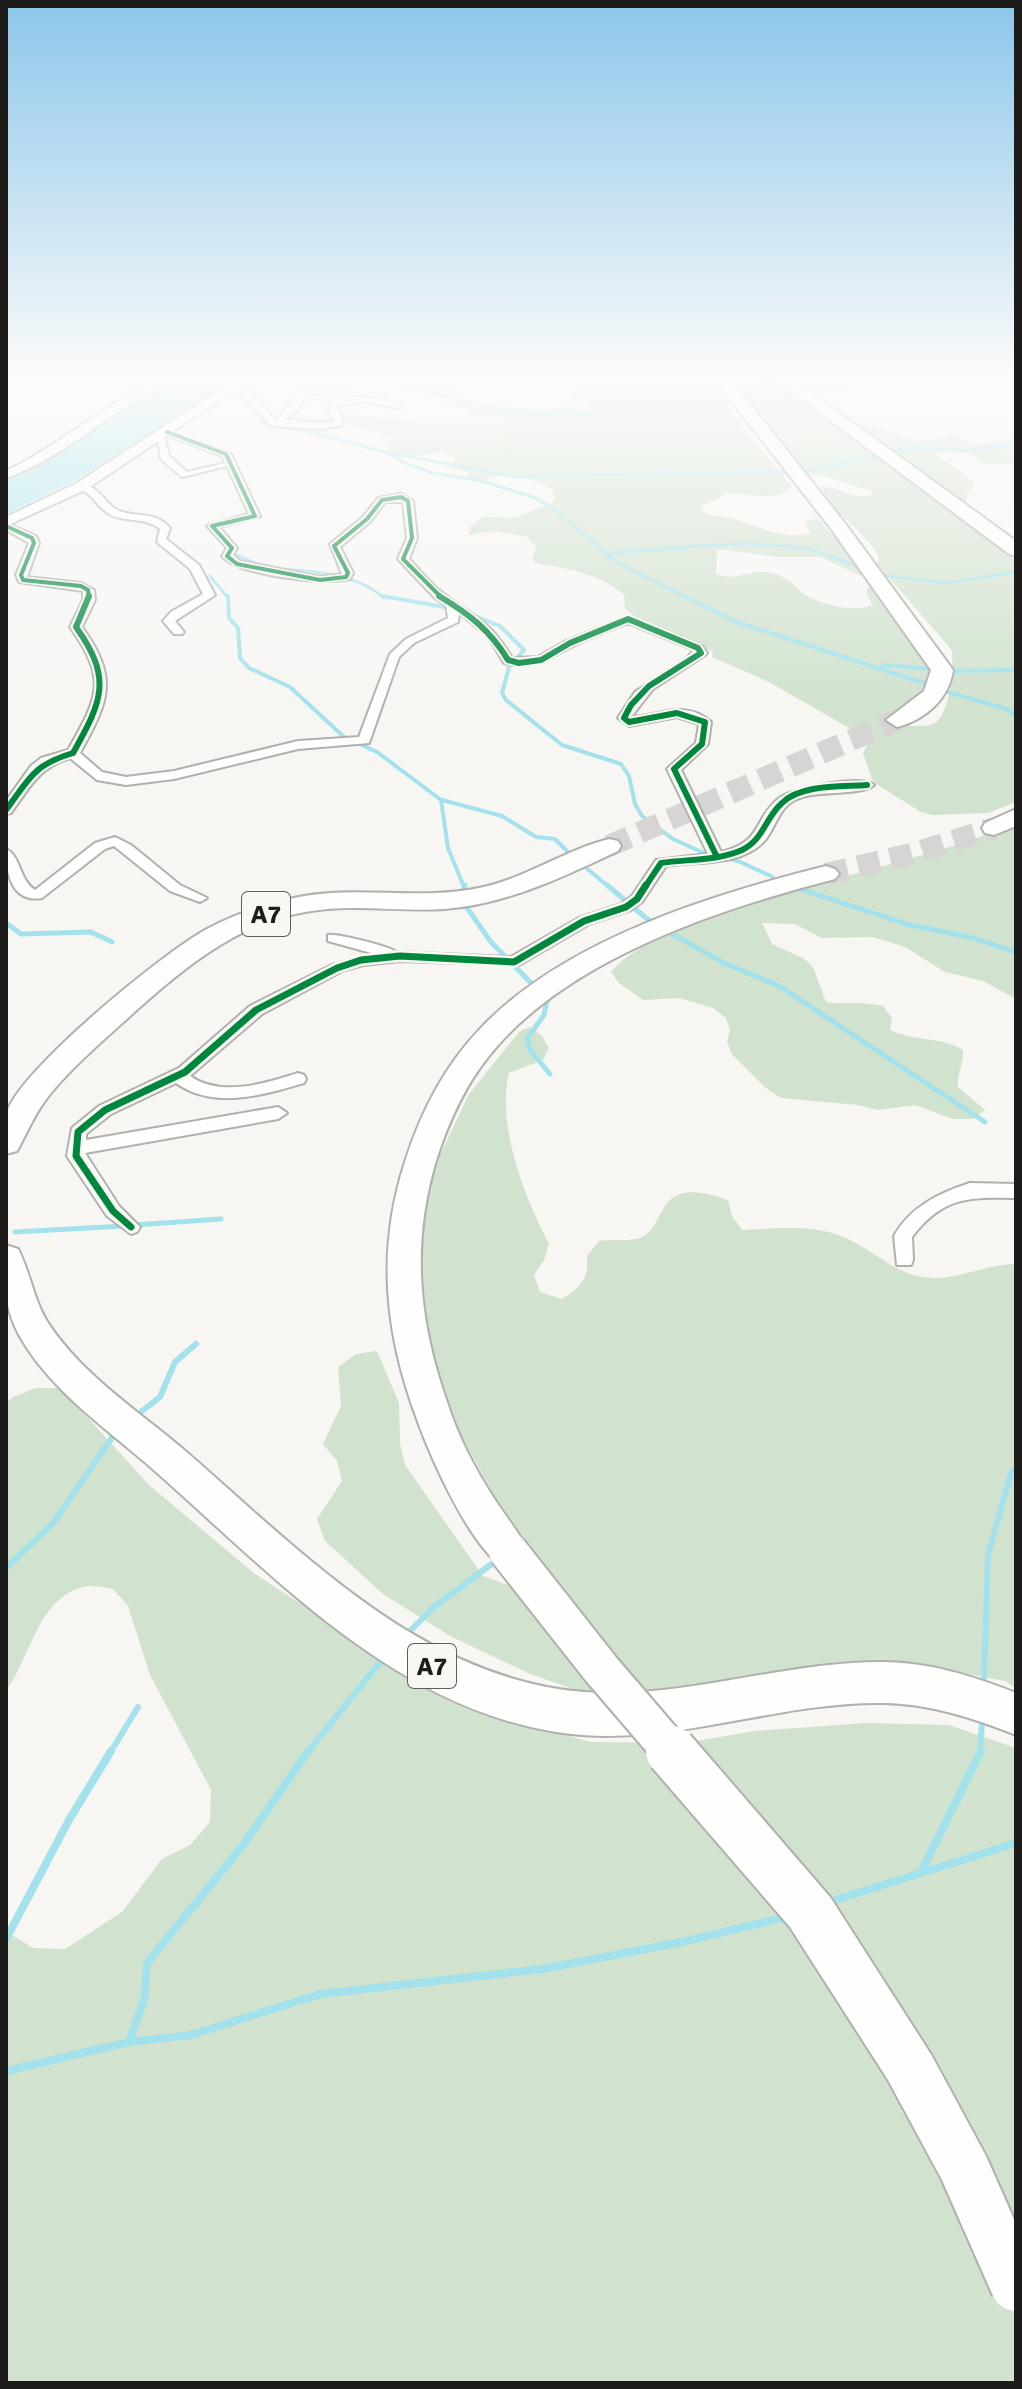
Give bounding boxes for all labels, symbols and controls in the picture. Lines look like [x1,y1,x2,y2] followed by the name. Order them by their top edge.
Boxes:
[242,892,290,936] road number: A7
[408,1644,456,1688] road number: A7

